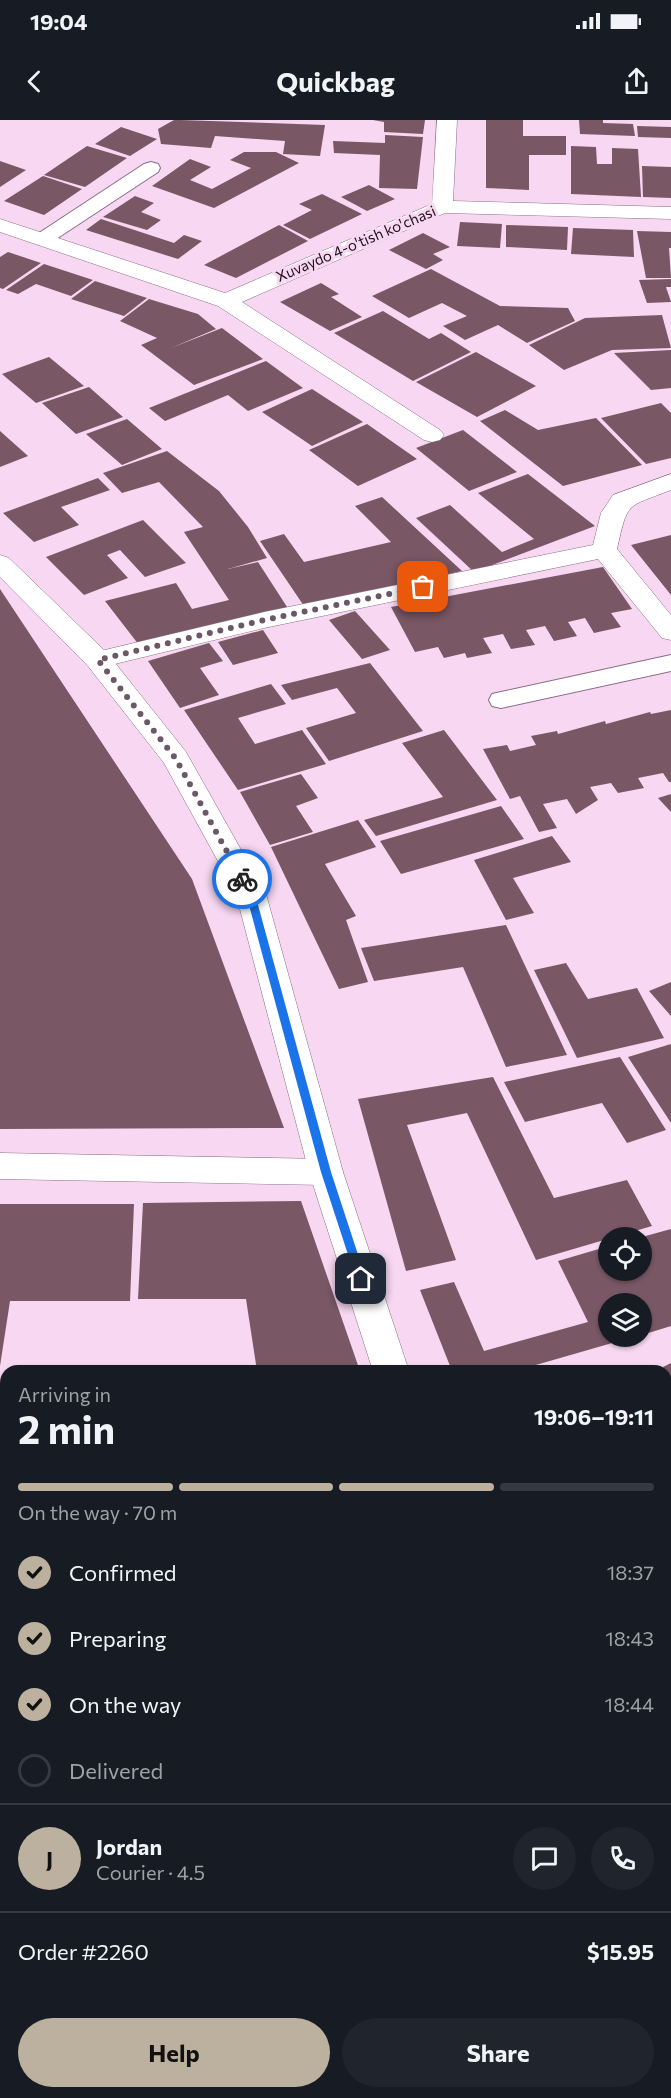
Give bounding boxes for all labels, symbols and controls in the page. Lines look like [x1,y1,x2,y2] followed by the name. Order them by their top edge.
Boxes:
[30,8,87,35] text: 19:04
[18,65,51,98] icon: back
[276,65,395,98] text: Quickbag
[620,65,653,98] icon: share
[273,201,438,285] street label: Xuvaydo 4-o'tish ko'chasi
[397,561,448,612] pin
[406,570,439,603] icon: bag
[212,849,272,909] courier
[226,863,259,896] icon: bike
[598,1227,652,1347] map controls
[598,1227,652,1281] button: locate
[335,1253,386,1304] pin
[344,1262,377,1295] icon: home
[598,1293,652,1347] button: layers
[18,1382,111,1406] text: Arriving in
[534,1403,654,1430] text: 19:06–19:11
[18,1404,115,1452] text: 2 min
[18,1500,177,1524] text: On the way · 70 m
[18,1556,51,1589] icon: check
[69,1559,176,1586] text: Confirmed
[607,1560,654,1584] text: 18:37
[18,1622,51,1655] icon: check
[69,1625,166,1652] text: Preparing
[605,1626,654,1650] text: 18:43
[18,1688,51,1721] icon: check
[69,1691,181,1718] text: On the way
[605,1692,654,1716] text: 18:44
[69,1757,163,1784] text: Delivered
[513,1827,576,1890] button: chat
[591,1827,654,1890] button: phone
[96,1833,162,1860] text: Jordan
[46,1845,53,1872] text: J
[96,1860,205,1884] text: Courier · 4.5
[18,1938,149,1965] text: Order #2260
[587,1938,654,1965] text: $15.95
[18,2018,330,2087] button: Help
[342,2018,654,2087] button: Share

